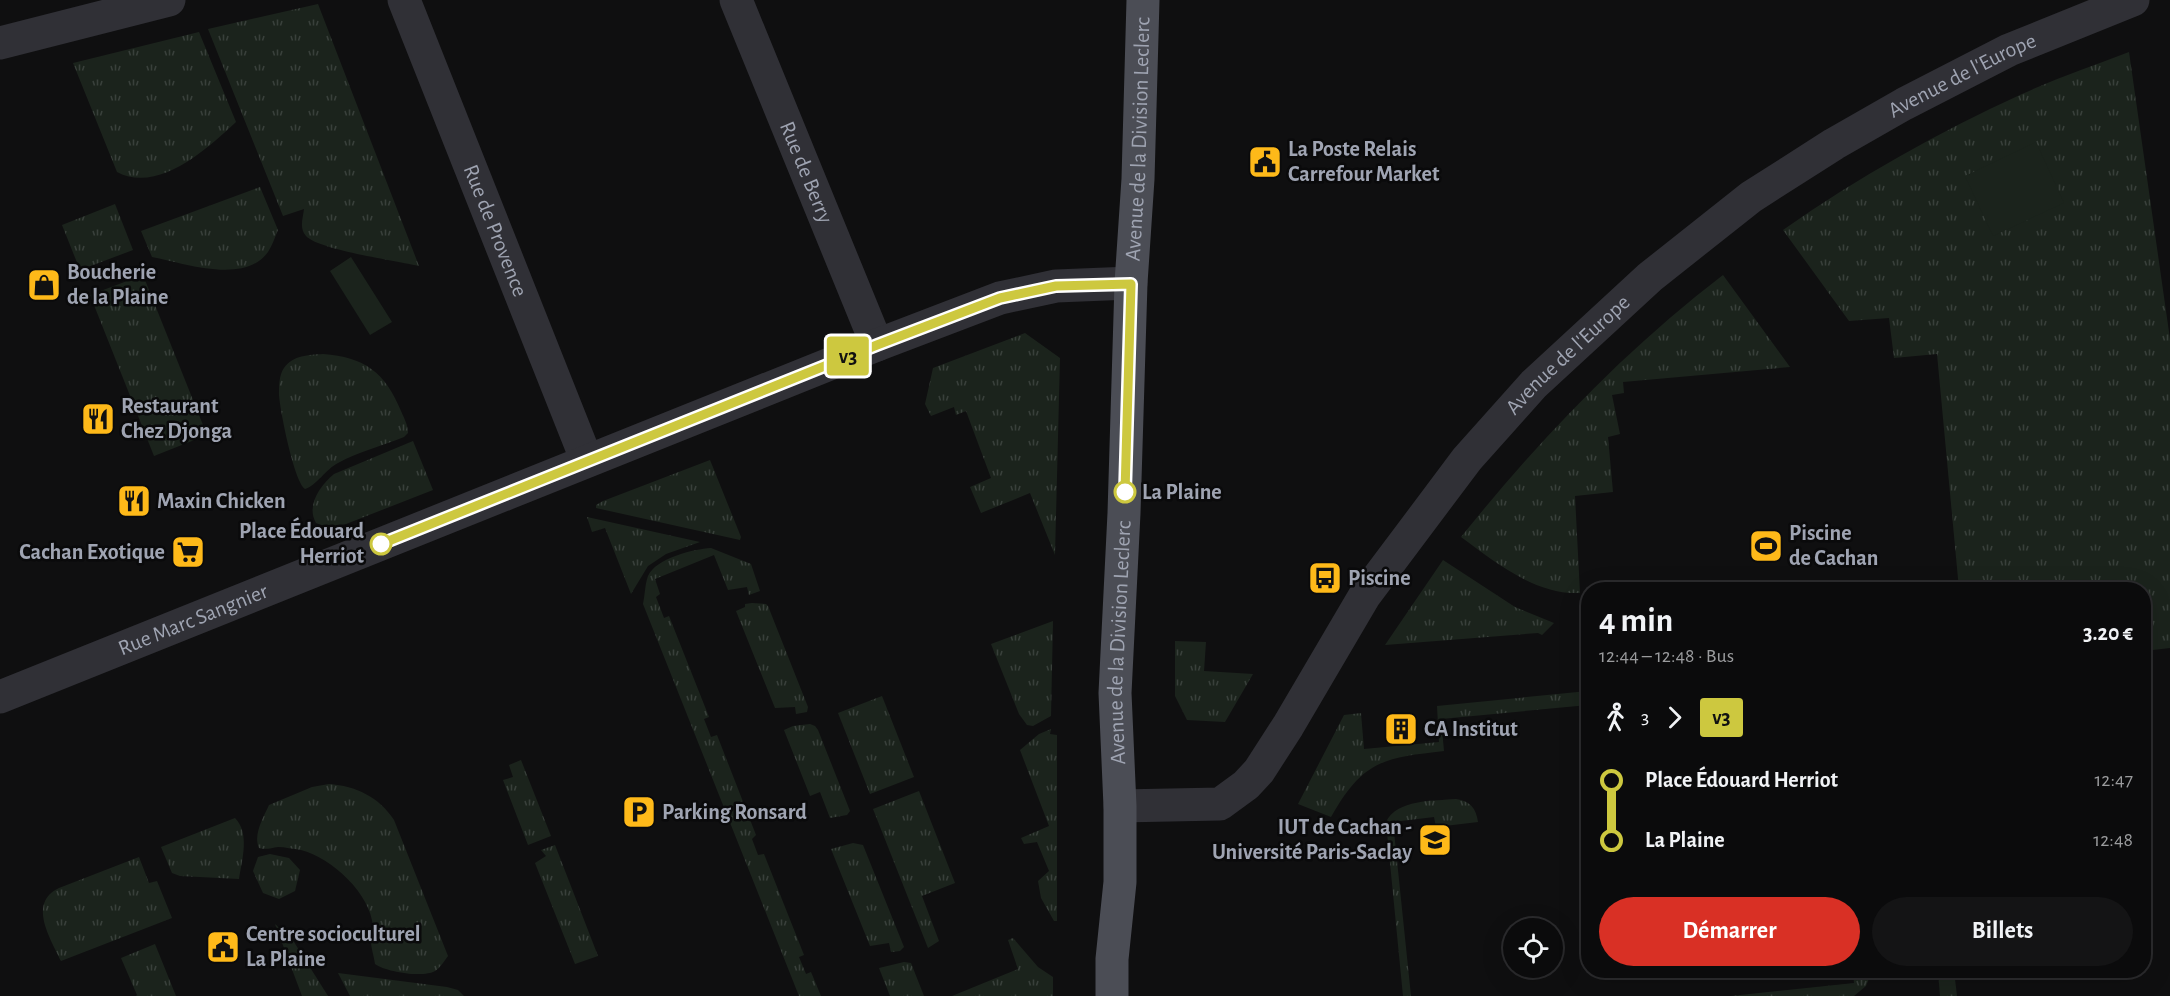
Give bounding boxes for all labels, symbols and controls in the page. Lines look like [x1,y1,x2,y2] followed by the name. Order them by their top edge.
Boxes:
[1122,16,1154,262] street label: Avenue de la Division Leclerc
[1884,29,2039,122] street label: Avenue de l'Europe
[776,118,837,227] street label: Rue de Berry
[1288,138,1440,185] place label: La Poste Relais Carrefour Market
[1247,144,1283,180] public building icon: La Poste Relais Carrefour Market
[459,161,532,300] street label: Rue de Provence
[67,261,168,308] place label: Boucherie de la Plaine
[26,267,62,303] shop icon: Boucherie de la Plaine
[1501,291,1634,419] street label: Avenue de l'Europe
[821,336,875,376] line badge: v3
[839,346,857,367] text: v3
[121,395,232,443] place label: Restaurant Chez Djonga
[80,401,116,437] restaurant icon: Restaurant Chez Djonga
[1114,481,1136,503] marker: La Plaine
[1142,481,1222,503] place label: La Plaine
[116,483,152,519] restaurant icon: Maxin Chicken
[157,490,286,512] place label: Maxin Chicken
[239,517,365,567] place label: Place Édouard Herriot
[1104,520,1135,765] street label: Avenue de la Division Leclerc
[1789,522,1878,569] place label: Piscine de Cachan
[1748,528,1784,564] sports icon: Piscine de Cachan
[370,533,392,555] marker: Place Édouard Herriot
[170,534,206,570] supermarket icon: Cachan Exotique
[19,541,165,563] place label: Cachan Exotique
[1307,560,1343,596] bus stop icon: Piscine
[1348,567,1411,589] place label: Piscine
[115,580,271,659] street label: Rue Marc Sangnier
[1599,605,1673,638] text: 4 min
[2083,622,2133,644] text: 3.20 €
[1599,646,1734,666] text: 12:44 – 12:48 · Bus
[1599,701,1632,734] icon: walk
[1658,701,1691,734] icon: forward
[1641,707,1649,727] text: 3
[1712,707,1731,728] text: v3
[1383,711,1419,747] building icon: CA Institut
[1424,718,1518,740] place label: CA Institut
[1645,769,1838,791] text: Place Édouard Herriot
[2094,770,2133,790] text: 12:47
[621,794,657,830] parking icon: Parking Ronsard
[662,801,807,823] place label: Parking Ronsard
[1212,816,1412,864] place label: IUT de Cachan - Université Paris-Saclay
[1417,822,1453,858] school or university icon: IUT de Cachan - Université Paris-Saclay
[1645,829,1725,851] text: La Plaine
[2093,830,2133,850] text: 12:48
[1599,897,1860,966] button: Démarrer
[1872,897,2133,966] button: Billets
[1503,918,1563,978] map controls
[1503,918,1563,978] button: locate
[246,923,421,970] place label: Centre socioculturel La Plaine
[205,929,241,965] public building icon: Centre socioculturel La Plaine

